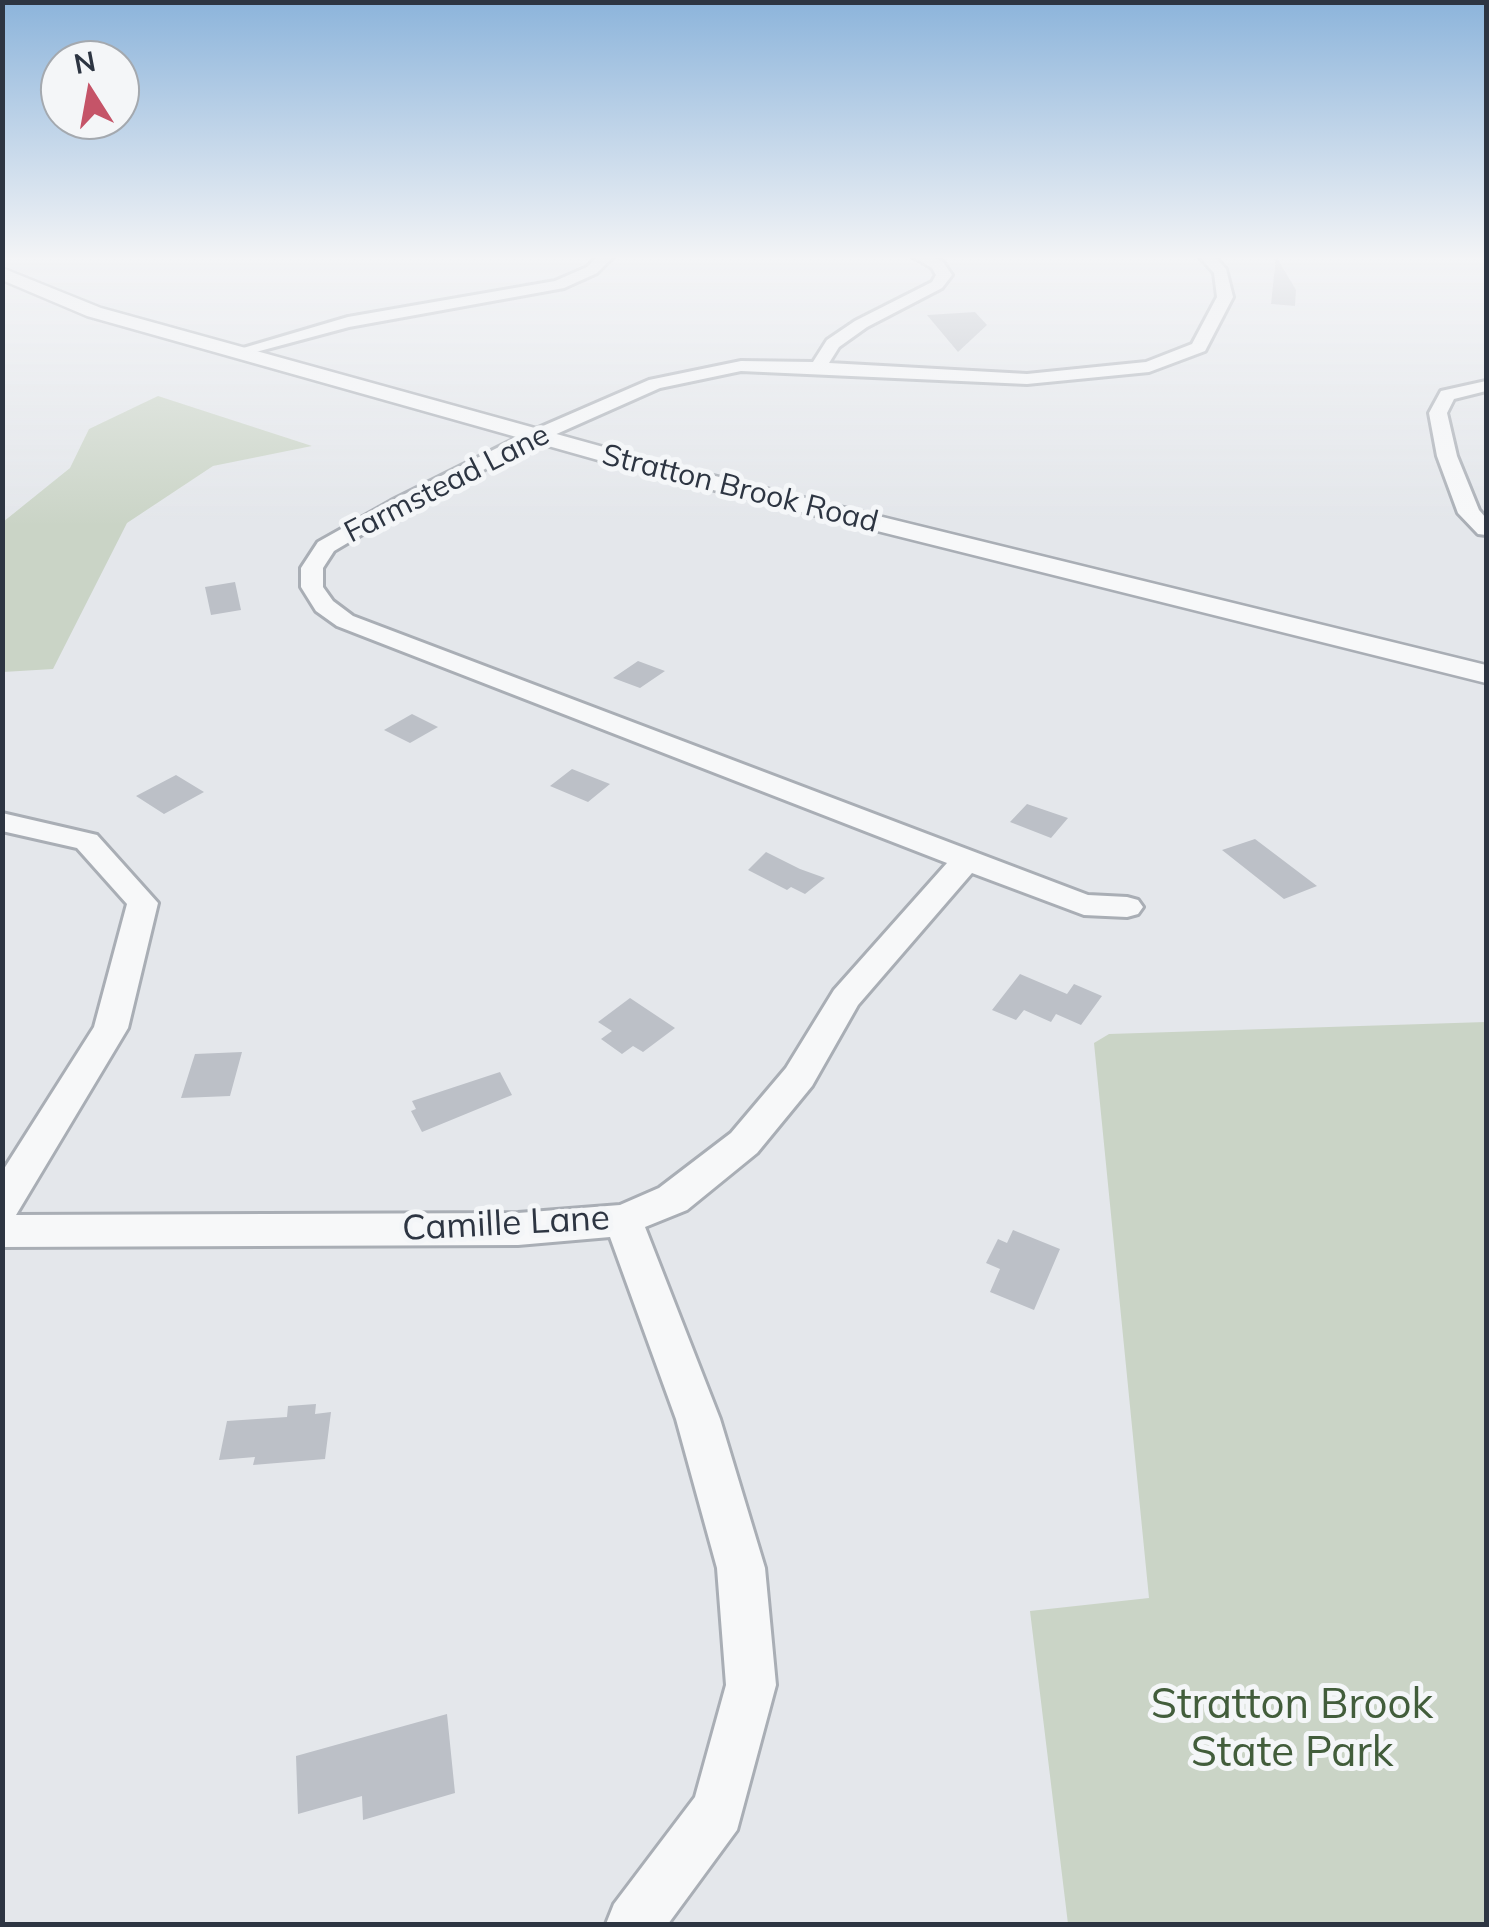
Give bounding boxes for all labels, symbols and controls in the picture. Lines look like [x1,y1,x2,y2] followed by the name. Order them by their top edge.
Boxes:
[40,40,140,140] north arrow
[71,43,98,81] text: N
[339,417,555,551] street label: Farmstead Lane
[598,437,882,541] street label: Stratton Brook Road
[401,1198,611,1250] street label: Camille Lane
[1151,1680,1433,1778] park label: Stratton Brook State Park

